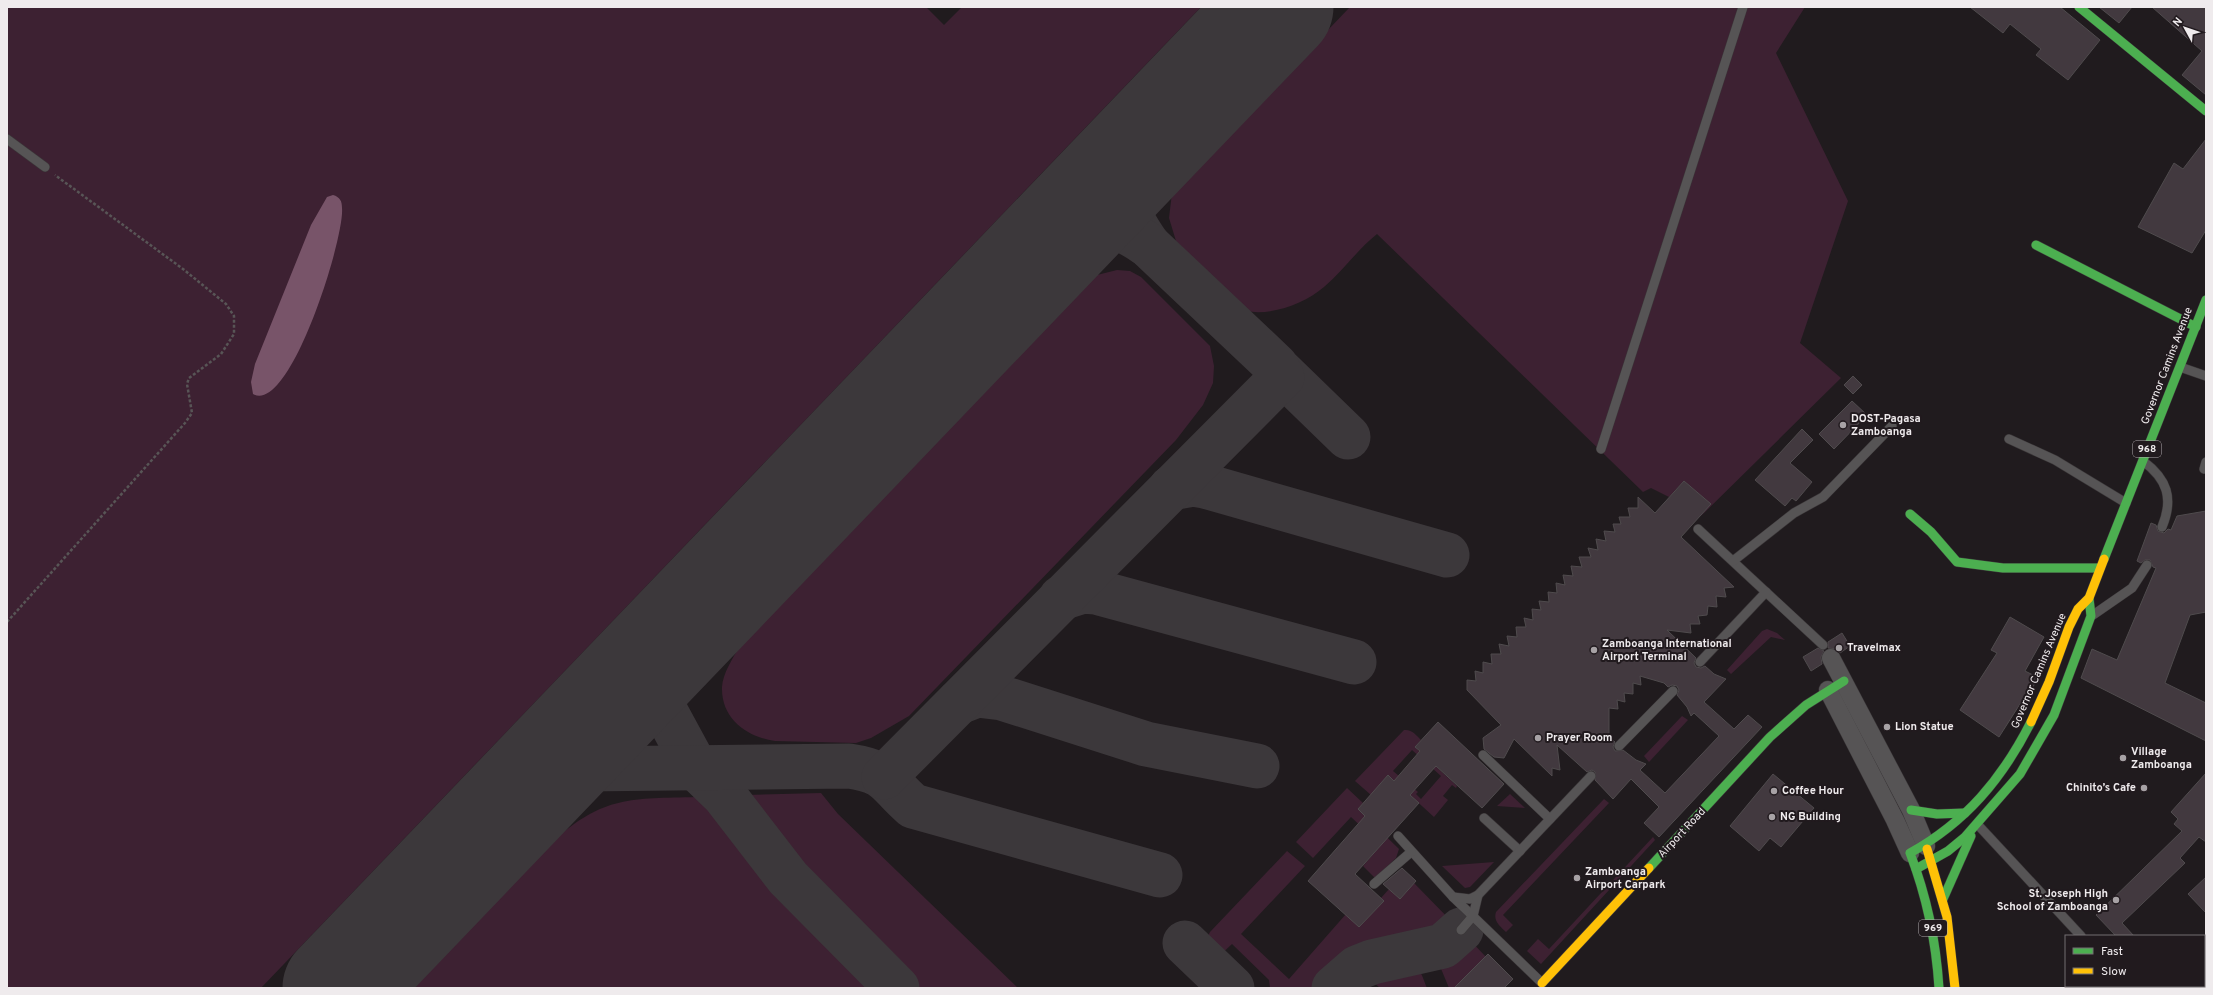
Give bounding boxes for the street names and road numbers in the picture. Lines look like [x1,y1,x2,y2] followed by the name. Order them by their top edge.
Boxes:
[2138,305,2196,426] street label: Governor Camins Avenue
[2133,441,2161,457] road number: 968
[2008,611,2070,731] street label: Governor Camins Avenue
[1655,805,1709,861] street label: Airport Road
[1919,920,1947,936] road number: 969

